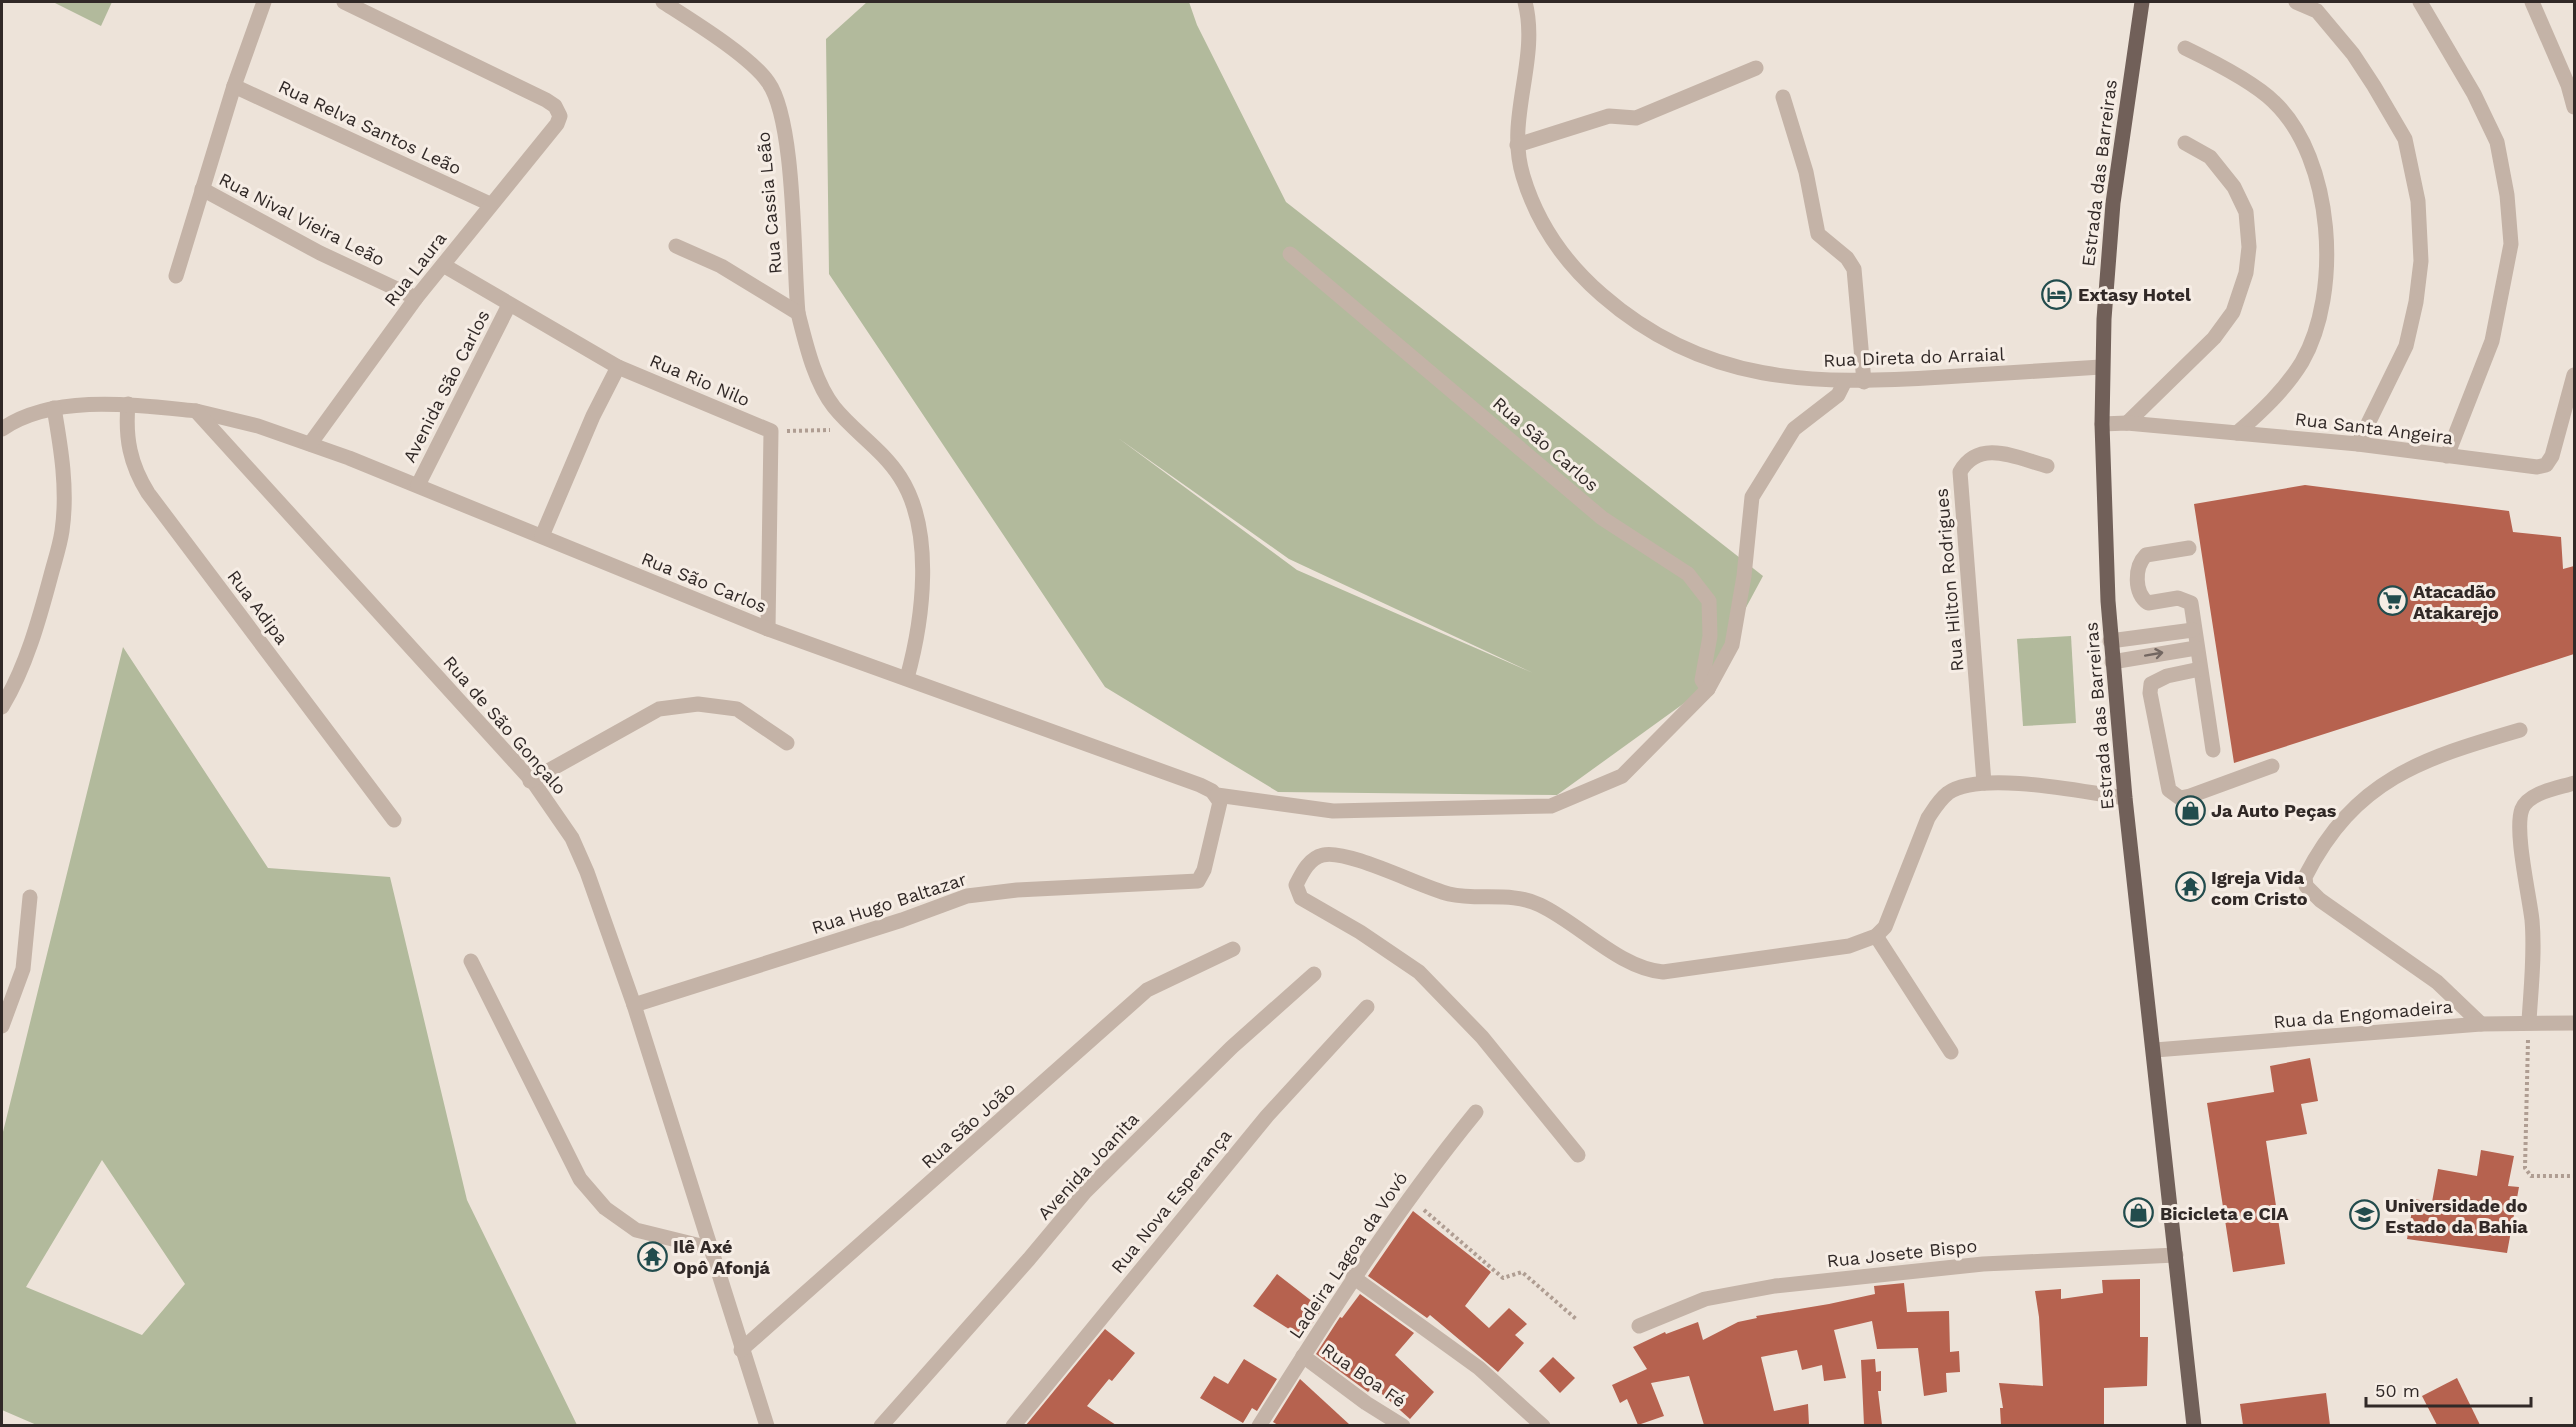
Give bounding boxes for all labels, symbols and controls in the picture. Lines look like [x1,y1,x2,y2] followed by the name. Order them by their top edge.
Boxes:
[275,75,465,179] street label: Rua Relva Santos Leão
[2077,78,2121,268] street label: Estrada das Barreiras
[752,131,786,275] street label: Rua Cassia Leão
[216,168,388,270] street label: Rua Nival Vieira Leão
[380,228,450,310] street label: Rua Laura
[2041,278,2073,310] hotel icon: Extasy Hotel
[2078,284,2191,305] place label: Extasy Hotel
[398,306,494,466] street label: Avenida São Carlos
[1823,343,2006,371] street label: Rua Direta do Arraial
[647,349,753,411] street label: Rua Rio Nilo
[1489,392,1603,496] street label: Rua São Carlos
[2294,408,2454,448] street label: Rua Santa Angeira
[1931,487,1967,673] street label: Rua Hilton Rodrigues
[638,547,770,617] street label: Rua São Carlos
[223,566,293,648] street label: Rua Adipa
[2413,581,2499,623] place label: Atacadão Atakarejo
[2376,585,2408,617] supermarket icon: Atacadão Atakarejo
[2080,621,2118,811] street label: Estrada das Barreiras
[2144,648,2163,659] one-way arrow
[439,651,571,799] street label: Rua de São Gonçalo
[2174,794,2206,826] shop icon: Ja Auto Peças
[2211,800,2337,821] place label: Ja Auto Peças
[2211,867,2308,909] place label: Igreja Vida com Cristo
[809,868,969,938] street label: Rua Hugo Baltazar
[2174,871,2206,903] temple icon: Igreja Vida com Cristo
[2272,996,2454,1032] street label: Rua da Engomadeira
[917,1077,1019,1173] street label: Rua São João
[1033,1108,1143,1224] street label: Avenida Joanita
[1107,1125,1235,1277] street label: Rua Nova Esperança
[1284,1168,1412,1342] street label: Ladeira Lagoa da Vovó
[2385,1195,2528,1237] place label: Universidade do Estado da Bahia
[2123,1197,2155,1229] shop icon: Bicicleta e CIA
[2348,1199,2380,1231] school or university icon: Universidade do Estado da Bahia
[2160,1203,2289,1224] place label: Bicicleta e CIA
[1826,1235,1978,1271] street label: Rua Josete Bispo
[673,1236,771,1278] place label: Ilê Axé Opô Afonjá
[636,1240,668,1272] temple icon: Ilê Axé Opô Afonjá
[1318,1338,1410,1412] street label: Rua Boa Fé
[2366,1370,2531,1408] scale bar
[2375,1380,2420,1401] text: 50 m

